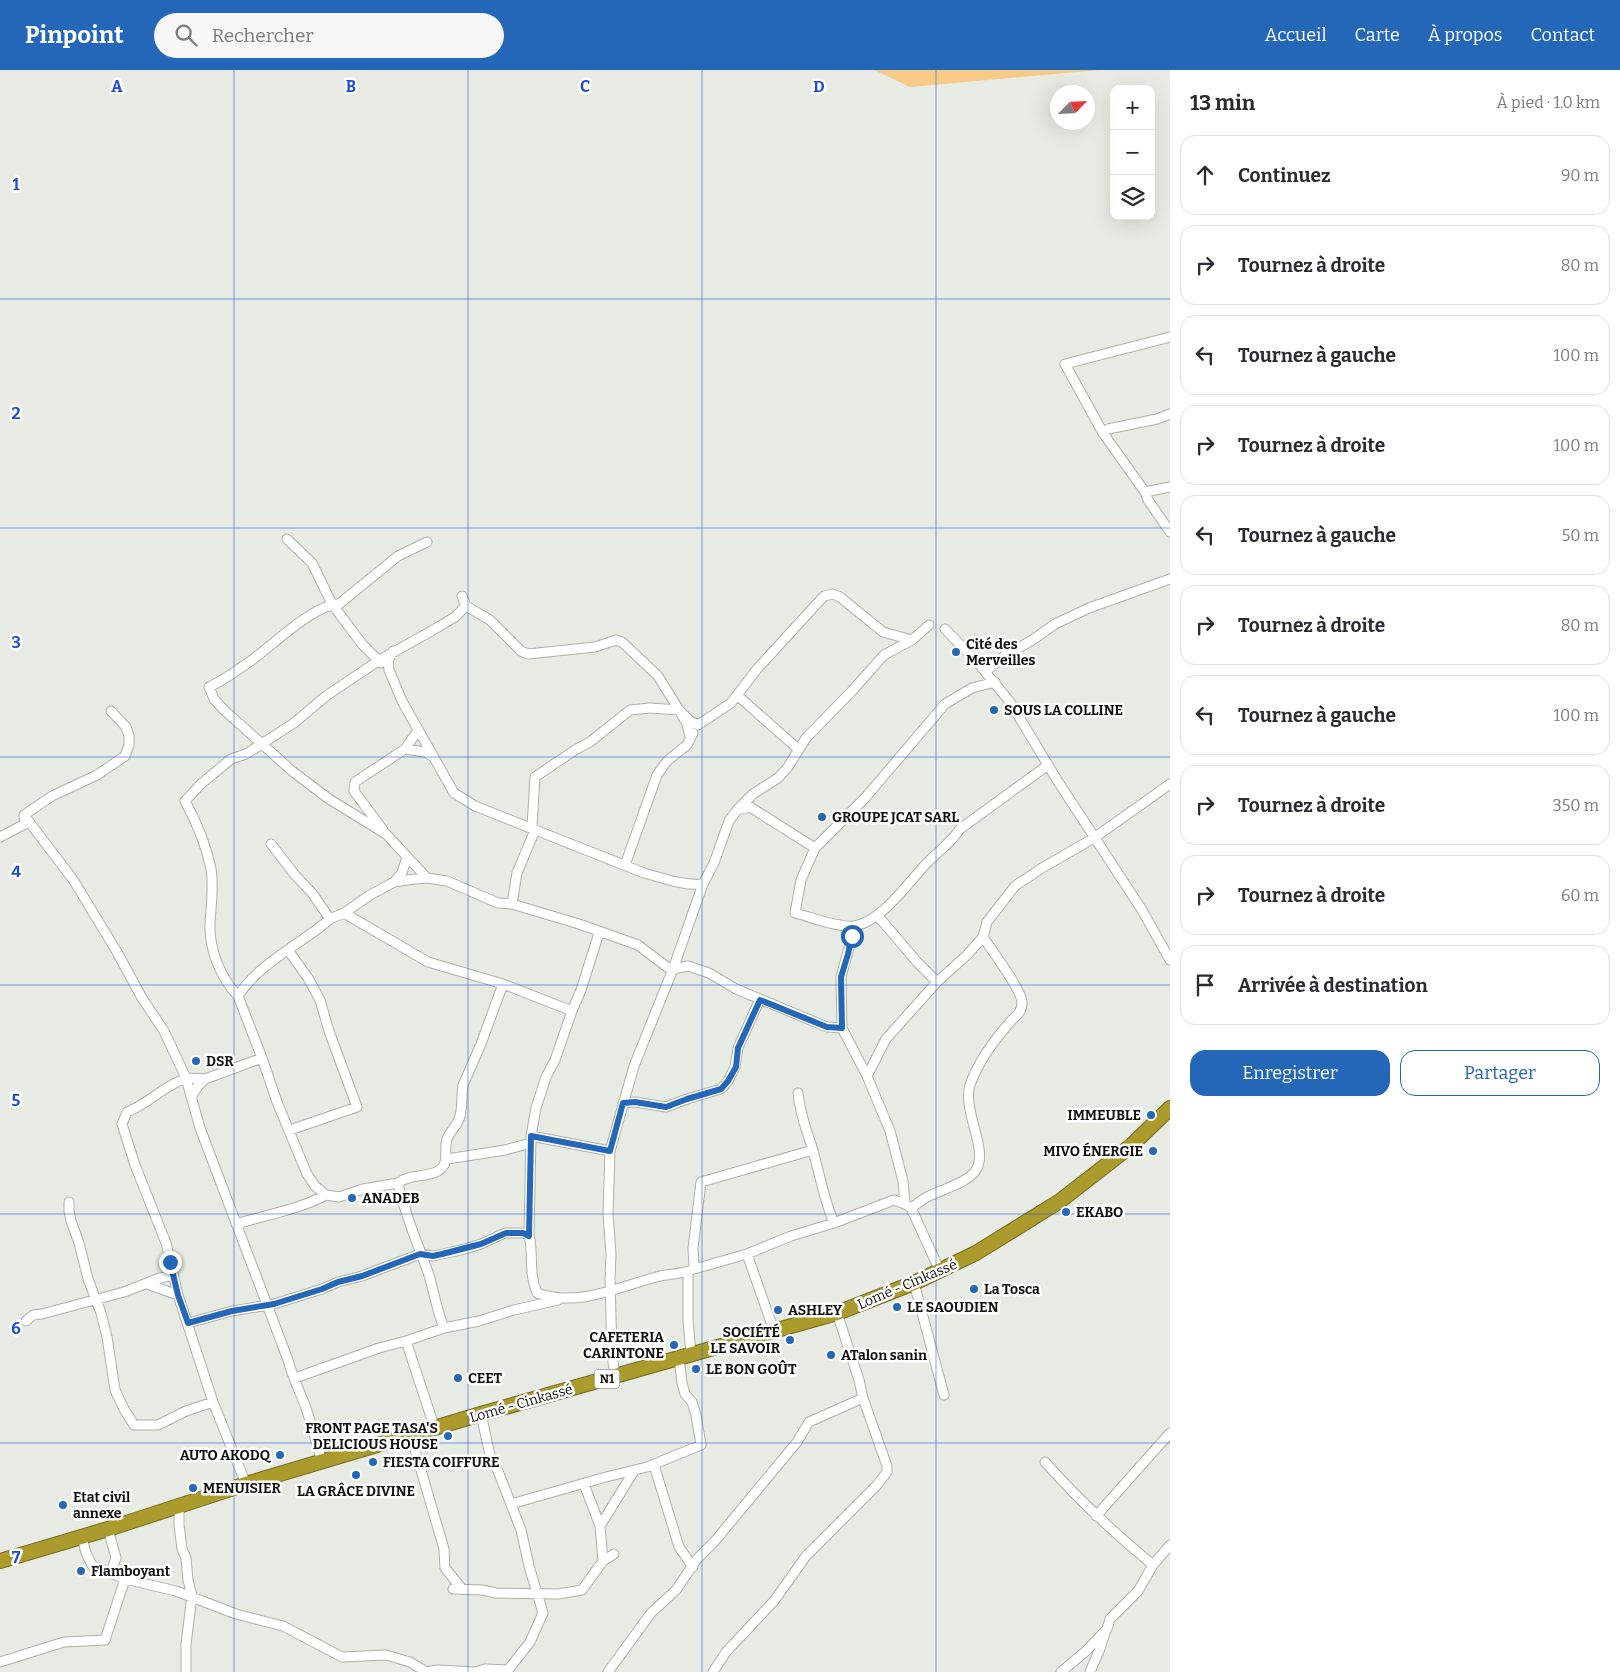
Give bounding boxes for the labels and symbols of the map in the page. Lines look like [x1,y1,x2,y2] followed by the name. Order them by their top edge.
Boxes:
[111,77,123,96] text: A
[346,77,356,96] text: B
[580,77,590,96] text: C
[813,77,825,96] text: D
[1050,85,1095,130] north arrow
[13,175,20,194] text: 1
[11,404,21,423] text: 2
[11,633,21,652] text: 3
[966,636,1035,669] place label: Cité des Merveilles
[950,646,962,658] marker: Cité des Merveilles
[1004,702,1123,719] place label: SOUS LA COLLINE
[988,704,1000,716] marker: SOUS LA COLLINE
[832,809,959,826] place label: GROUPE JCAT SARL
[816,811,828,823] marker: GROUPE JCAT SARL
[11,862,21,881] text: 4
[841,925,864,948] route start
[206,1053,234,1070] place label: DSR
[190,1055,202,1067] marker: DSR
[12,1091,21,1110] text: 5
[1068,1107,1141,1124] place label: IMMEUBLE
[1145,1109,1157,1121] marker: IMMEUBLE
[1043,1142,1143,1160] place label: MIVO ÉNERGIE
[1147,1145,1159,1157] marker: MIVO ÉNERGIE
[362,1190,419,1207] place label: ANADEB
[346,1192,358,1204] marker: ANADEB
[1076,1204,1123,1221] place label: EKABO
[1060,1206,1072,1218] marker: EKABO
[159,1251,182,1274] route end
[855,1256,960,1313] street label: Lomé - Cinkassé
[984,1281,1040,1298] place label: La Tosca
[968,1283,980,1295] marker: La Tosca
[907,1299,999,1316] place label: LE SAOUDIEN
[891,1301,903,1313] marker: LE SAOUDIEN
[788,1302,843,1319] place label: ASHLEY
[772,1304,784,1316] marker: ASHLEY
[11,1319,21,1338] text: 6
[710,1323,781,1357] place label: SOCIÉTÉ LE SAVOIR
[583,1329,664,1362] place label: CAFETERIA CARINTONE
[784,1334,796,1346] marker: SOCIÉTÉ LE SAVOIR
[668,1339,680,1351] marker: CAFETERIA CARINTONE
[841,1347,927,1364] place label: ATalon sanin
[825,1349,837,1361] marker: ATalon sanin
[706,1359,797,1378] place label: LE BON GOÛT
[690,1363,702,1375] marker: LE BON GOÛT
[468,1370,502,1387] place label: CEET
[594,1370,620,1388] road number: N1
[452,1372,464,1384] marker: CEET
[468,1381,575,1426] street label: Lomé - Cinkassé
[305,1420,438,1453] place label: FRONT PAGE TASA'S DELICIOUS HOUSE
[442,1430,454,1442] marker: FRONT PAGE TASA'S DELICIOUS HOUSE
[180,1447,272,1464] place label: AUTO AKODQ
[274,1449,286,1461] marker: AUTO AKODQ
[383,1454,500,1471] place label: FIESTA COIFFURE
[367,1456,379,1468] marker: FIESTA COIFFURE
[350,1469,362,1481] marker: LA GRÂCE DIVINE
[203,1480,281,1497] place label: MENUISIER
[187,1482,199,1494] marker: MENUISIER
[297,1482,415,1500] place label: LA GRÂCE DIVINE
[73,1489,131,1522] place label: Etat civil annexe
[57,1499,69,1511] marker: Etat civil annexe
[12,1548,21,1567] text: 7
[91,1563,171,1580] place label: Flamboyant
[75,1565,87,1577] marker: Flamboyant

